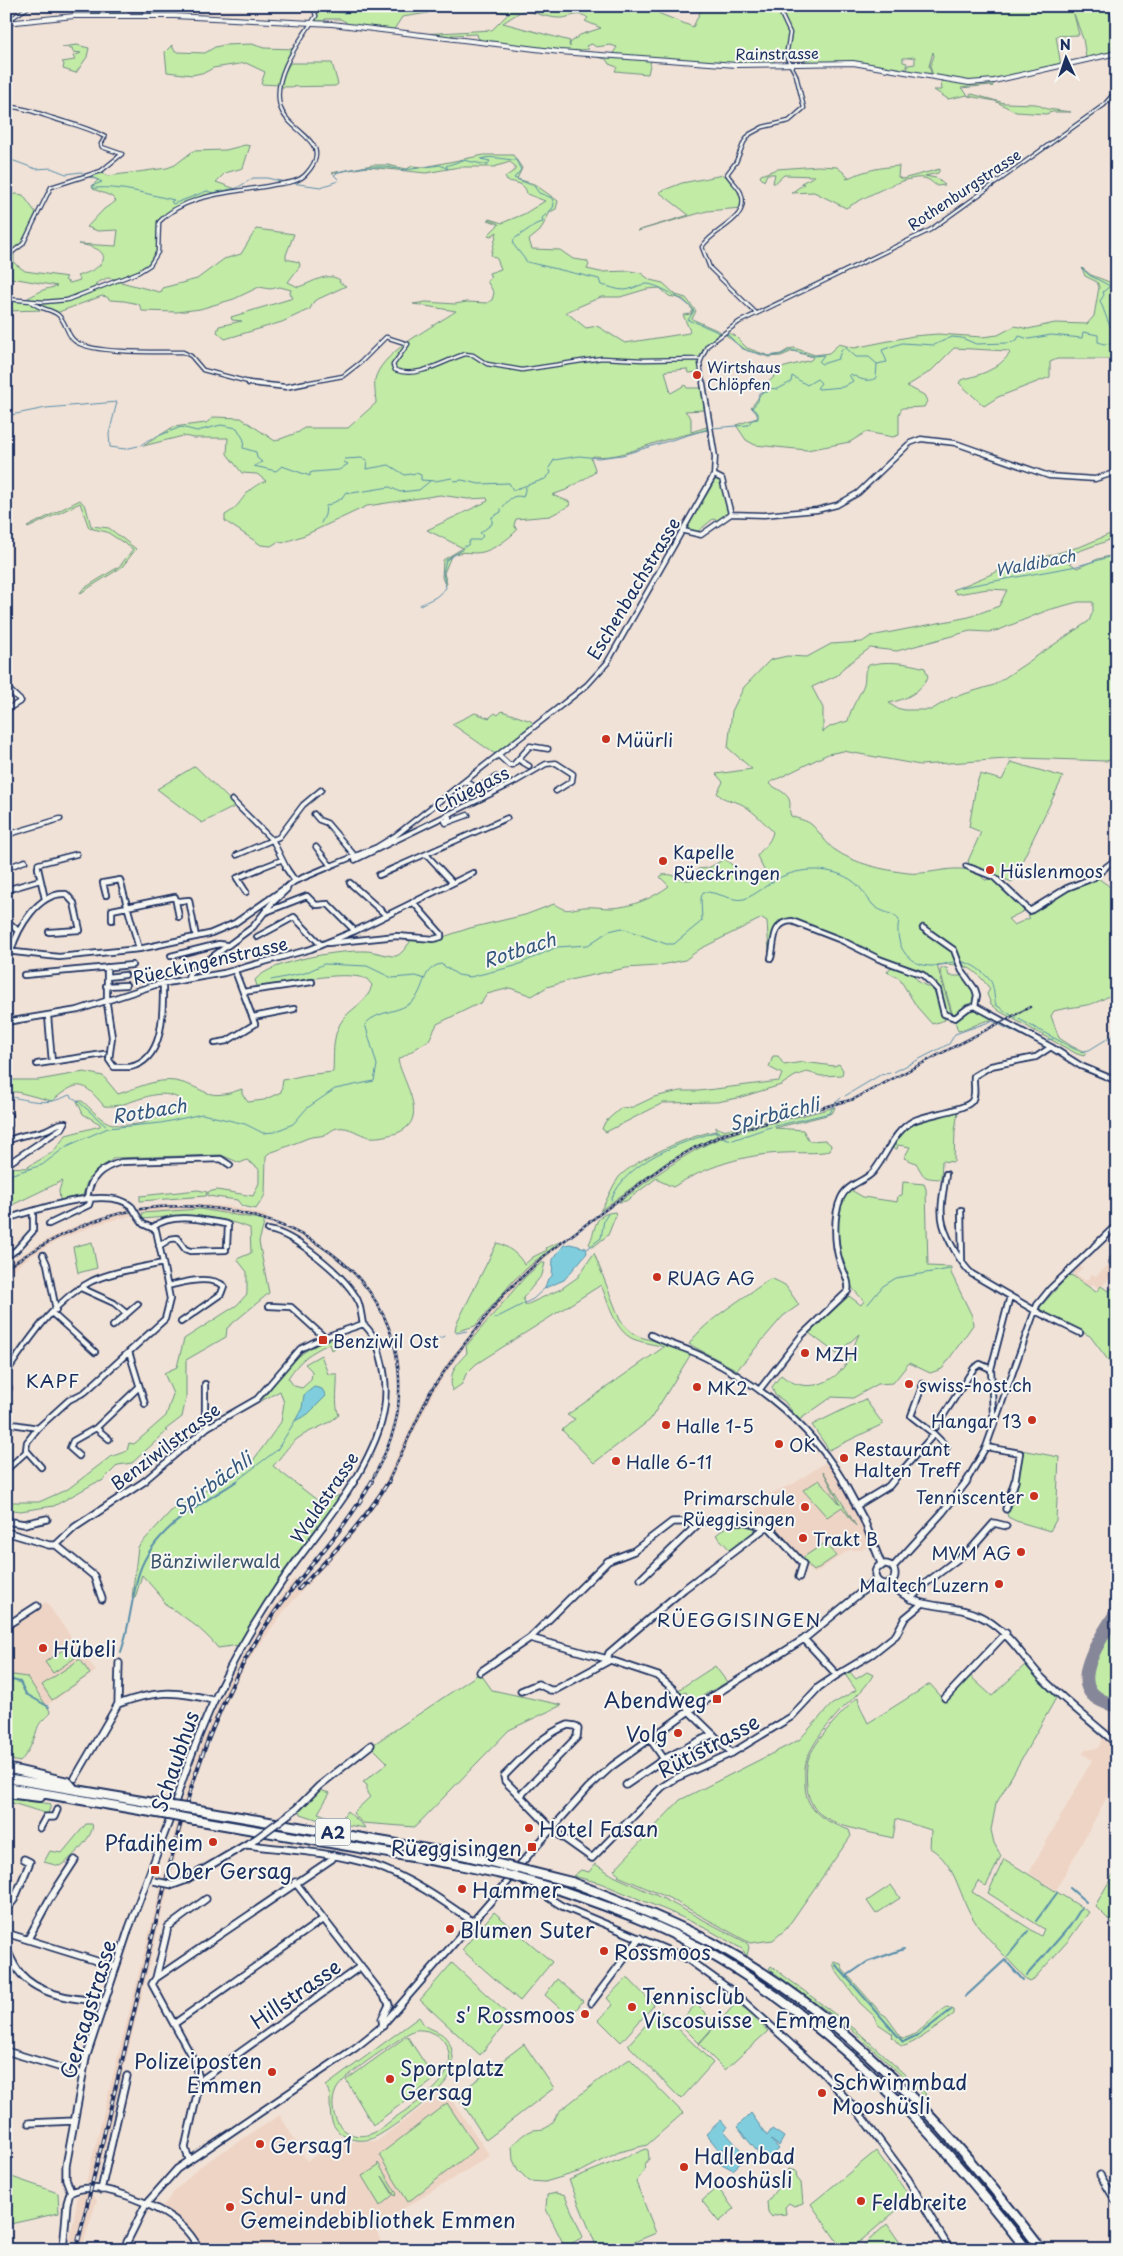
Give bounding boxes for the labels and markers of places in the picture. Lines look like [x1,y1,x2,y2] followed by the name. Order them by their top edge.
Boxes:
[707,355,781,395] place label: Wirtshaus Chlöpfen
[691,369,703,381] marker: Wirtshaus Chlöpfen
[616,726,673,753] place label: Müürli
[600,733,612,745] marker: Müürli
[673,838,780,886] place label: Kapelle Rüeckringen
[657,855,669,867] marker: Kapelle Rüeckringen
[1000,857,1103,884] place label: Hüslenmoos
[984,864,996,876] marker: Hüslenmoos
[667,1264,755,1291] place label: RUAG AG
[651,1271,663,1283] marker: RUAG AG
[333,1327,439,1354] place label: Benziwil Ost
[317,1334,329,1346] marker: Benziwil Ost
[815,1340,858,1367] place label: MZH
[799,1347,811,1359] marker: MZH
[919,1371,1032,1398] place label: swiss-host.ch
[707,1374,748,1401] place label: MK2
[903,1378,915,1390] marker: swiss-host.ch
[691,1381,703,1393] marker: MK2
[931,1407,1022,1434] place label: Hangar 13
[676,1412,754,1439] place label: Halle 1-5
[1026,1414,1038,1426] marker: Hangar 13
[660,1419,672,1431] marker: Halle 1-5
[789,1431,816,1458] place label: OK
[854,1435,962,1483] place label: Restaurant Halten Treff
[773,1438,785,1450] marker: OK
[626,1448,712,1475] place label: Halle 6-11
[838,1452,850,1464] marker: Restaurant Halten Treff
[610,1455,622,1467] marker: Halle 6-11
[916,1483,1025,1510] place label: Tenniscenter
[682,1484,795,1532] place label: Primarschule Rüeggisingen
[1028,1490,1040,1502] marker: Tenniscenter
[799,1501,811,1513] marker: Primarschule Rüeggisingen
[813,1525,878,1552] place label: Trakt B
[797,1532,809,1544] marker: Trakt B
[931,1539,1011,1566] place label: MVM AG
[1015,1546,1027,1558] marker: MVM AG
[859,1571,989,1598] place label: Maltech Luzern
[993,1578,1005,1590] marker: Maltech Luzern
[53,1632,116,1664] place label: Hübeli
[37,1642,49,1654] marker: Hübeli
[604,1683,707,1715] place label: Abendweg
[711,1693,723,1705] marker: Abendweg
[626,1717,668,1749] place label: Volg
[672,1727,684,1739] marker: Volg
[539,1812,658,1844] place label: Hotel Fasan
[523,1822,535,1834] marker: Hotel Fasan
[104,1826,203,1858] place label: Pfadiheim
[391,1831,522,1863] place label: Rüeggisingen
[207,1836,219,1848] marker: Pfadiheim
[526,1841,538,1853] marker: Rüeggisingen
[165,1854,292,1886] place label: Ober Gersag
[149,1864,161,1876] marker: Ober Gersag
[472,1873,561,1905] place label: Hammer
[456,1883,468,1895] marker: Hammer
[460,1913,595,1945] place label: Blumen Suter
[444,1923,456,1935] marker: Blumen Suter
[614,1935,711,1967] place label: Rossmoos
[598,1945,610,1957] marker: Rossmoos
[642,1979,851,2035] place label: Tennisclub Viscosuisse - Emmen
[456,1998,575,2030] place label: s' Rossmoos
[626,2001,638,2013] marker: Tennisclub Viscosuisse - Emmen
[579,2008,591,2020] marker: s' Rossmoos
[134,2044,262,2100] place label: Polizeiposten Emmen
[400,2051,504,2107] place label: Sportplatz Gersag
[832,2065,967,2121] place label: Schwimmbad Mooshüsli
[266,2066,278,2078] marker: Polizeiposten Emmen
[384,2073,396,2085] marker: Sportplatz Gersag
[816,2087,828,2099] marker: Schwimmbad Mooshüsli
[270,2128,352,2160] place label: Gersag1
[254,2138,266,2150] marker: Gersag1
[694,2139,795,2195] place label: Hallenbad Mooshüsli
[678,2161,690,2173] marker: Hallenbad Mooshüsli
[240,2179,516,2235] place label: Schul- und Gemeindebibliothek Emmen
[871,2185,967,2217] place label: Feldbreite
[855,2195,867,2207] marker: Feldbreite
[224,2201,236,2213] marker: Schul- und Gemeindebibliothek Emmen

